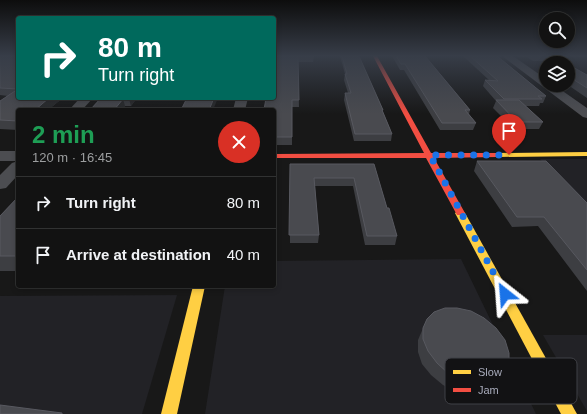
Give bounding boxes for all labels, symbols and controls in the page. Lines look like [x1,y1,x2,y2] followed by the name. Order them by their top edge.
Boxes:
[539,12,575,92] map controls
[539,12,575,48] button: search
[32,32,84,84] icon: right
[98,32,162,63] text: 80 m
[539,56,575,92] button: layers
[98,65,174,85] text: Turn right
[492,114,526,155] pin
[498,120,520,142] icon: arrive
[32,121,95,148] text: 2 min
[218,121,260,163] button: close
[32,150,112,165] text: 120 m · 16:45
[32,192,54,214] icon: right
[66,194,136,211] text: Turn right
[227,194,260,211] text: 80 m
[32,244,54,266] icon: arrive
[66,246,211,263] text: Arrive at destination
[227,246,260,263] text: 40 m
[484,273,526,315] position arrow
[445,358,577,404] legend
[478,366,502,378] text: Slow
[478,384,499,396] text: Jam

